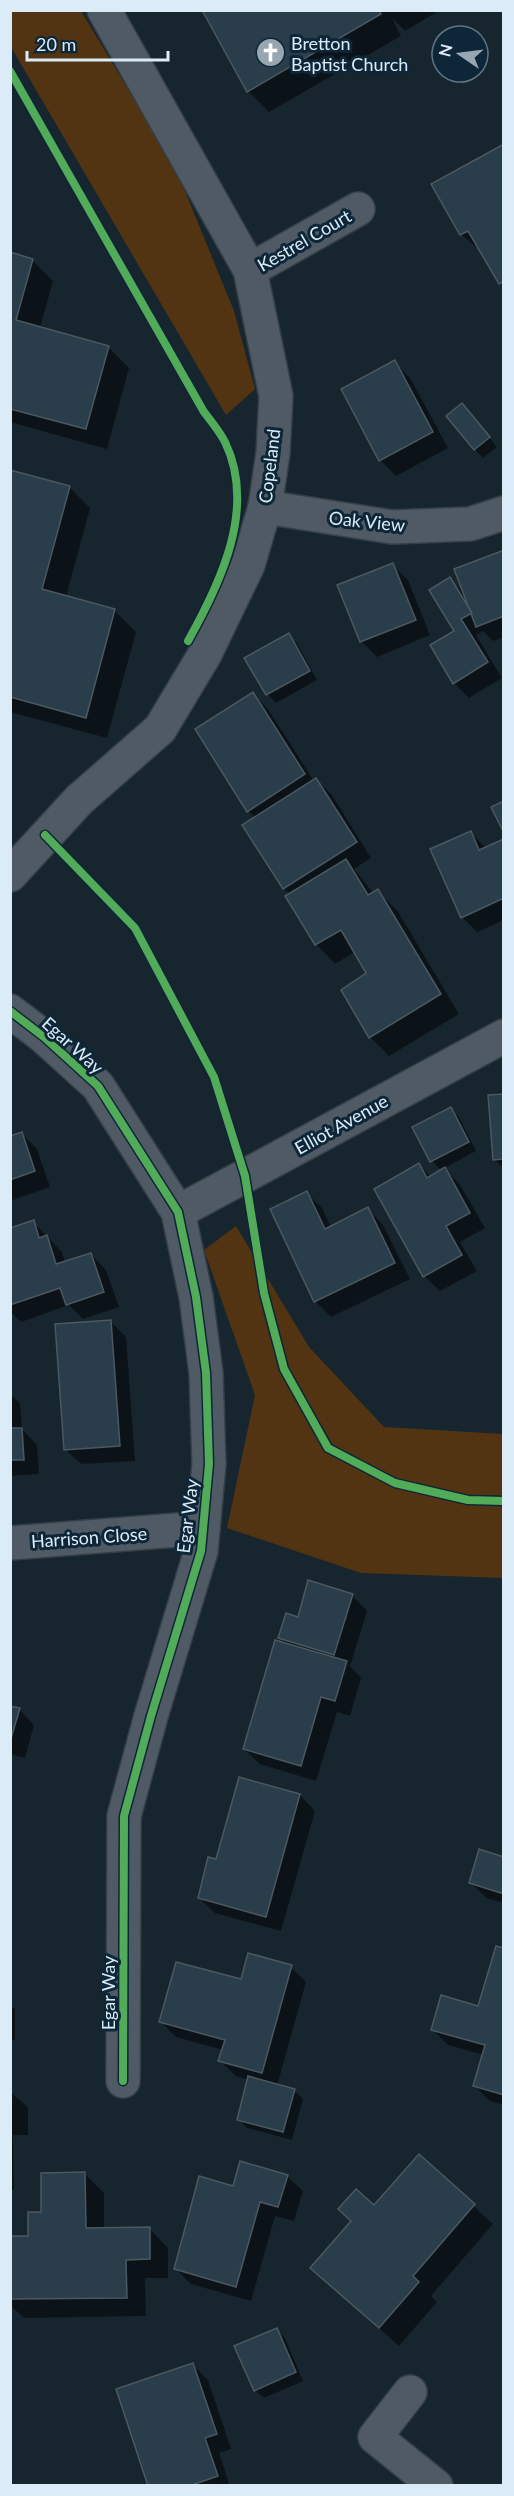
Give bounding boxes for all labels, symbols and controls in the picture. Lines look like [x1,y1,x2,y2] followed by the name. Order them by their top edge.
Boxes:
[27,24,168,62] scale bar
[430,24,490,84] north arrow
[291,32,408,75] place label: Bretton Baptist Church
[36,33,76,55] text: 20 m
[254,37,286,69] church icon: Bretton Baptist Church
[434,42,456,59] text: N
[253,204,355,276] street label: Kestrel Court
[254,427,284,505] street label: Copeland
[328,506,406,536] street label: Oak View
[38,1012,109,1079] street label: Egar Way
[291,1089,391,1159] street label: Elliot Avenue
[172,1477,203,1554] street label: Egar Way
[30,1522,148,1552] street label: Harrison Close
[97,1955,119,2030] street label: Egar Way

